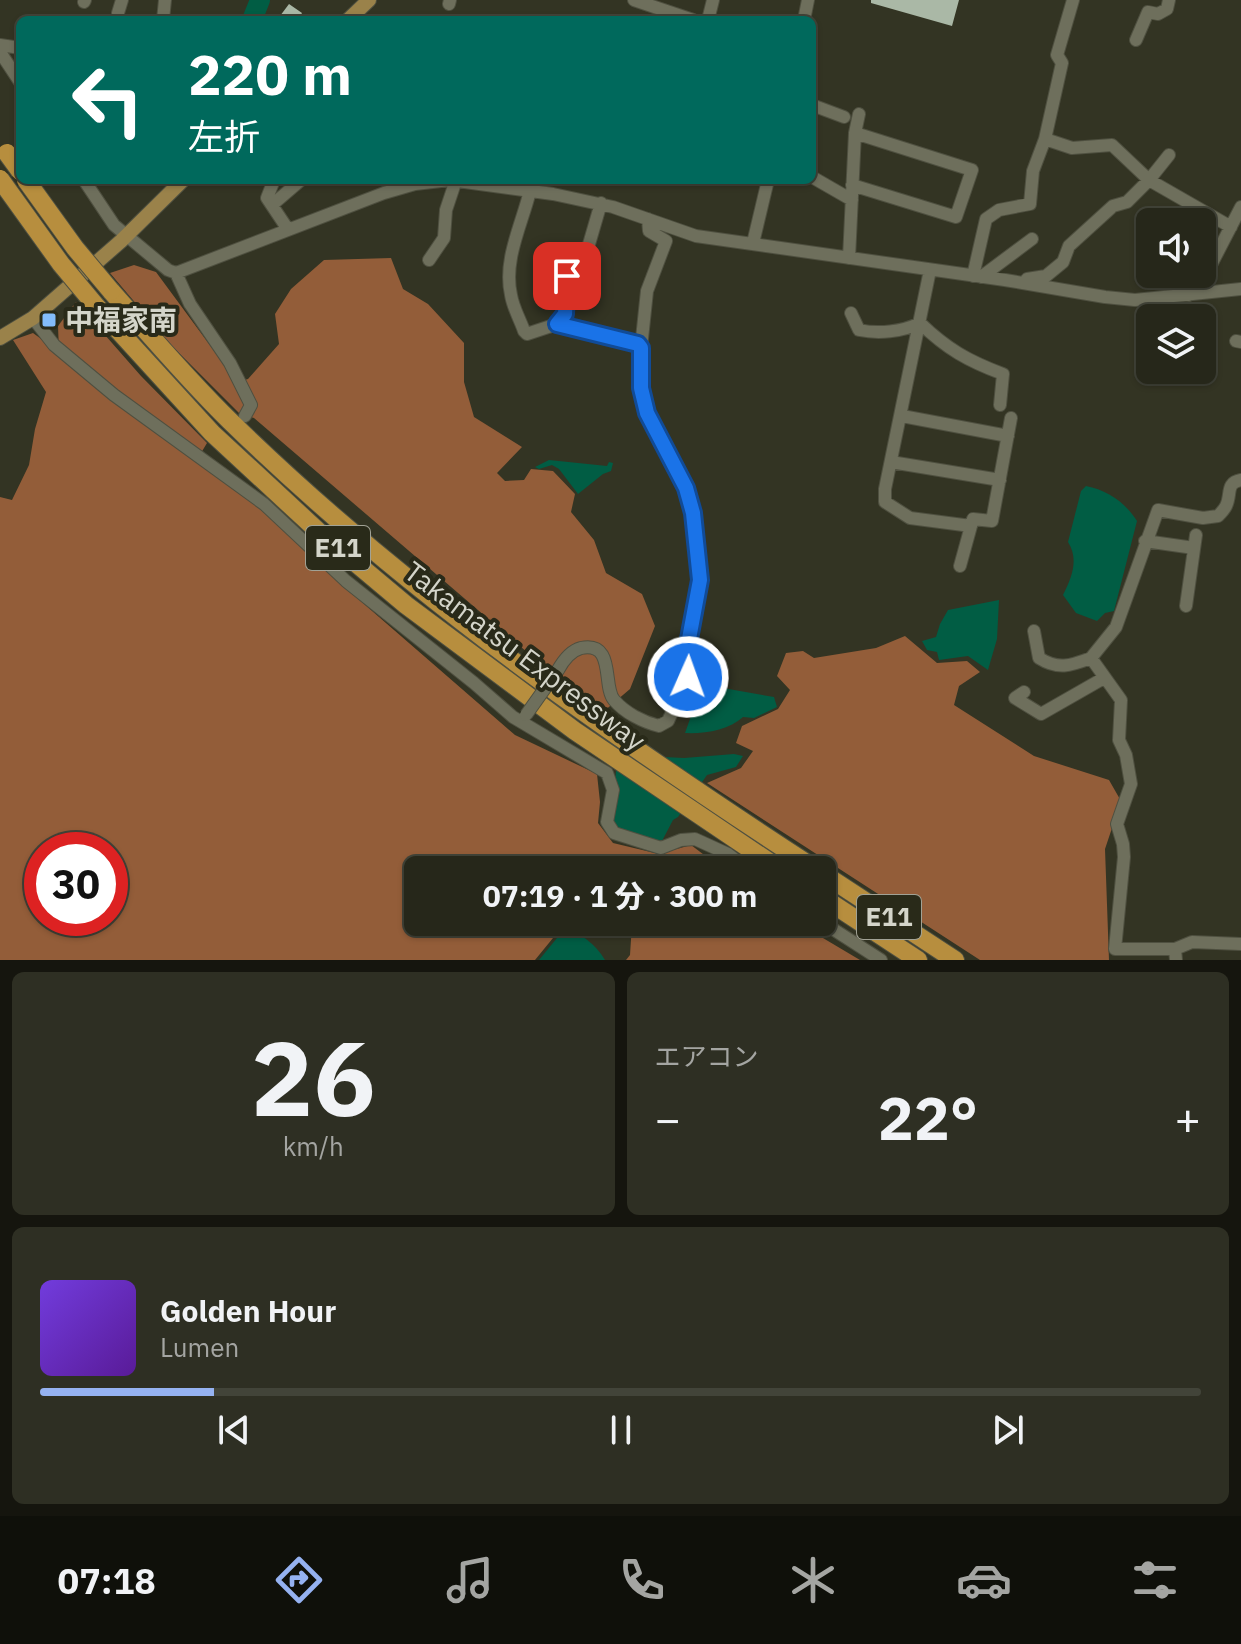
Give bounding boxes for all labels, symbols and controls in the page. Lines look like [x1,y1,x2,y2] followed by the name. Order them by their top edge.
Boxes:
[188,38,352,110] text: 220 m
[56,48,160,152] icon: left
[188,113,260,160] text: 左折
[1136,208,1216,384] map controls
[1136,208,1216,288] button: sound
[533,242,601,310] pin
[545,254,589,298] icon: arrive
[65,301,177,338] place label: 中福家南
[1136,304,1216,384] button: layers
[40,311,58,329] marker: 中福家南
[306,526,370,570] road number: E11
[397,553,653,759] street label: Takamatsu Expressway
[646,635,730,719] position arrow
[24,832,128,936] speed limit sign: 30
[483,876,757,915] text: 07:19 · 1 分 · 300 m
[857,895,921,939] road number: E11
[251,1009,376,1145] text: 26
[655,1039,759,1073] text: エアコン
[878,1078,978,1157] text: 22°
[655,1090,681,1147] text: −
[1175,1090,1201,1147] text: +
[283,1129,344,1163] text: km/h
[160,1291,336,1330] text: Golden Hour
[160,1330,239,1364] text: Lumen
[212,1408,256,1452] icon: previous
[599,1408,643,1452] icon: pause
[986,1408,1030,1452] icon: next
[271,1552,327,1608] icon: directions
[442,1552,498,1608] icon: music
[614,1552,670,1608] icon: phone
[785,1552,841,1608] icon: climate
[956,1552,1012,1608] icon: car
[1127,1552,1183,1608] icon: filters
[58,1557,156,1604] text: 07:18

